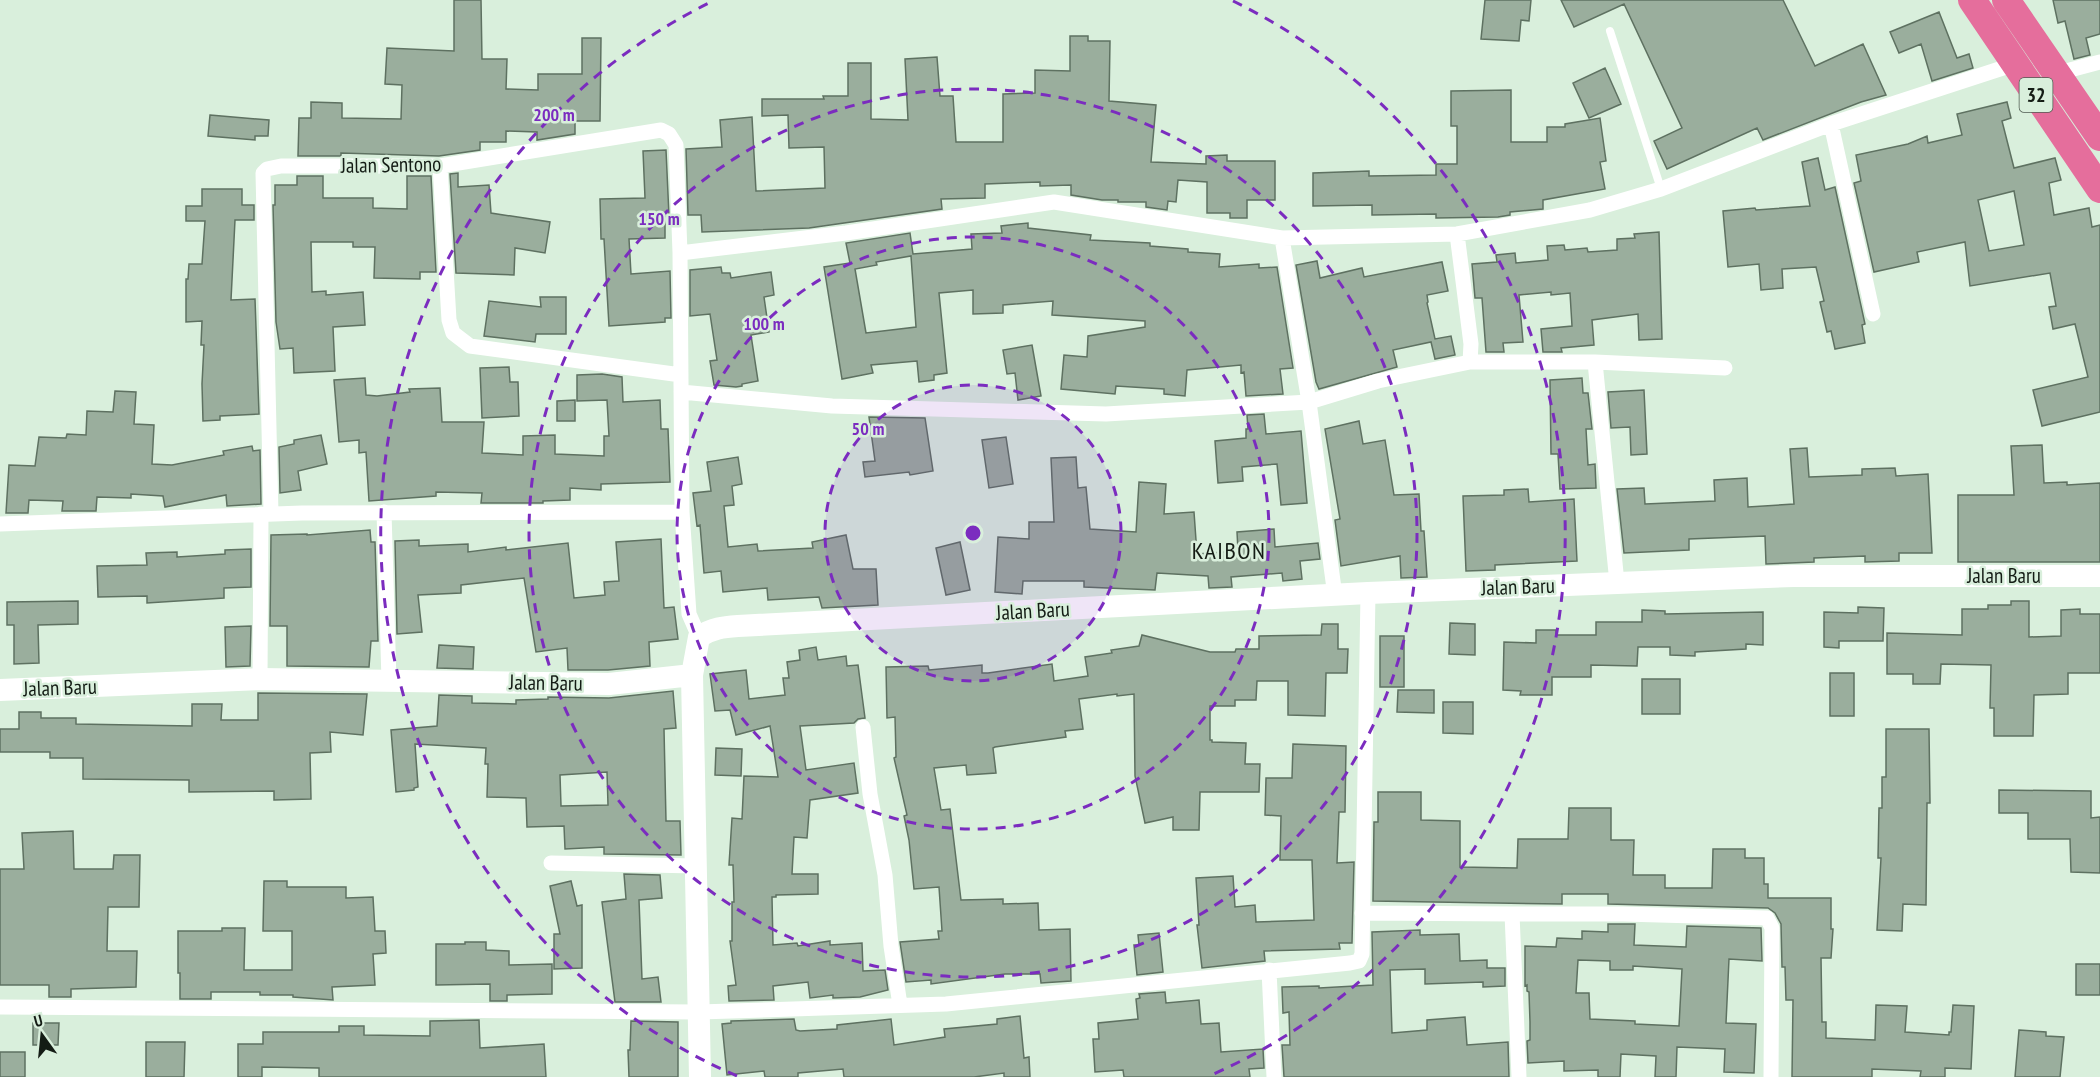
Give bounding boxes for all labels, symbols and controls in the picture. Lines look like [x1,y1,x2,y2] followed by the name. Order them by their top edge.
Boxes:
[2020,78,2052,112] road number: 32
[533,103,575,126] text: 200 m
[340,150,441,179] street label: Jalan Sentono
[638,207,680,230] text: 150 m
[743,312,785,335] text: 100 m
[852,417,884,440] text: 50 m
[963,523,983,543] centre of rings
[1192,535,1266,566] district label: KAIBON
[1966,562,2041,589] street label: Jalan Baru
[1480,572,1555,601] street label: Jalan Baru
[995,595,1070,626] street label: Jalan Baru
[508,668,583,697] street label: Jalan Baru
[22,673,97,702] street label: Jalan Baru
[12,1005,72,1065] north arrow
[32,1010,45,1031] text: U

